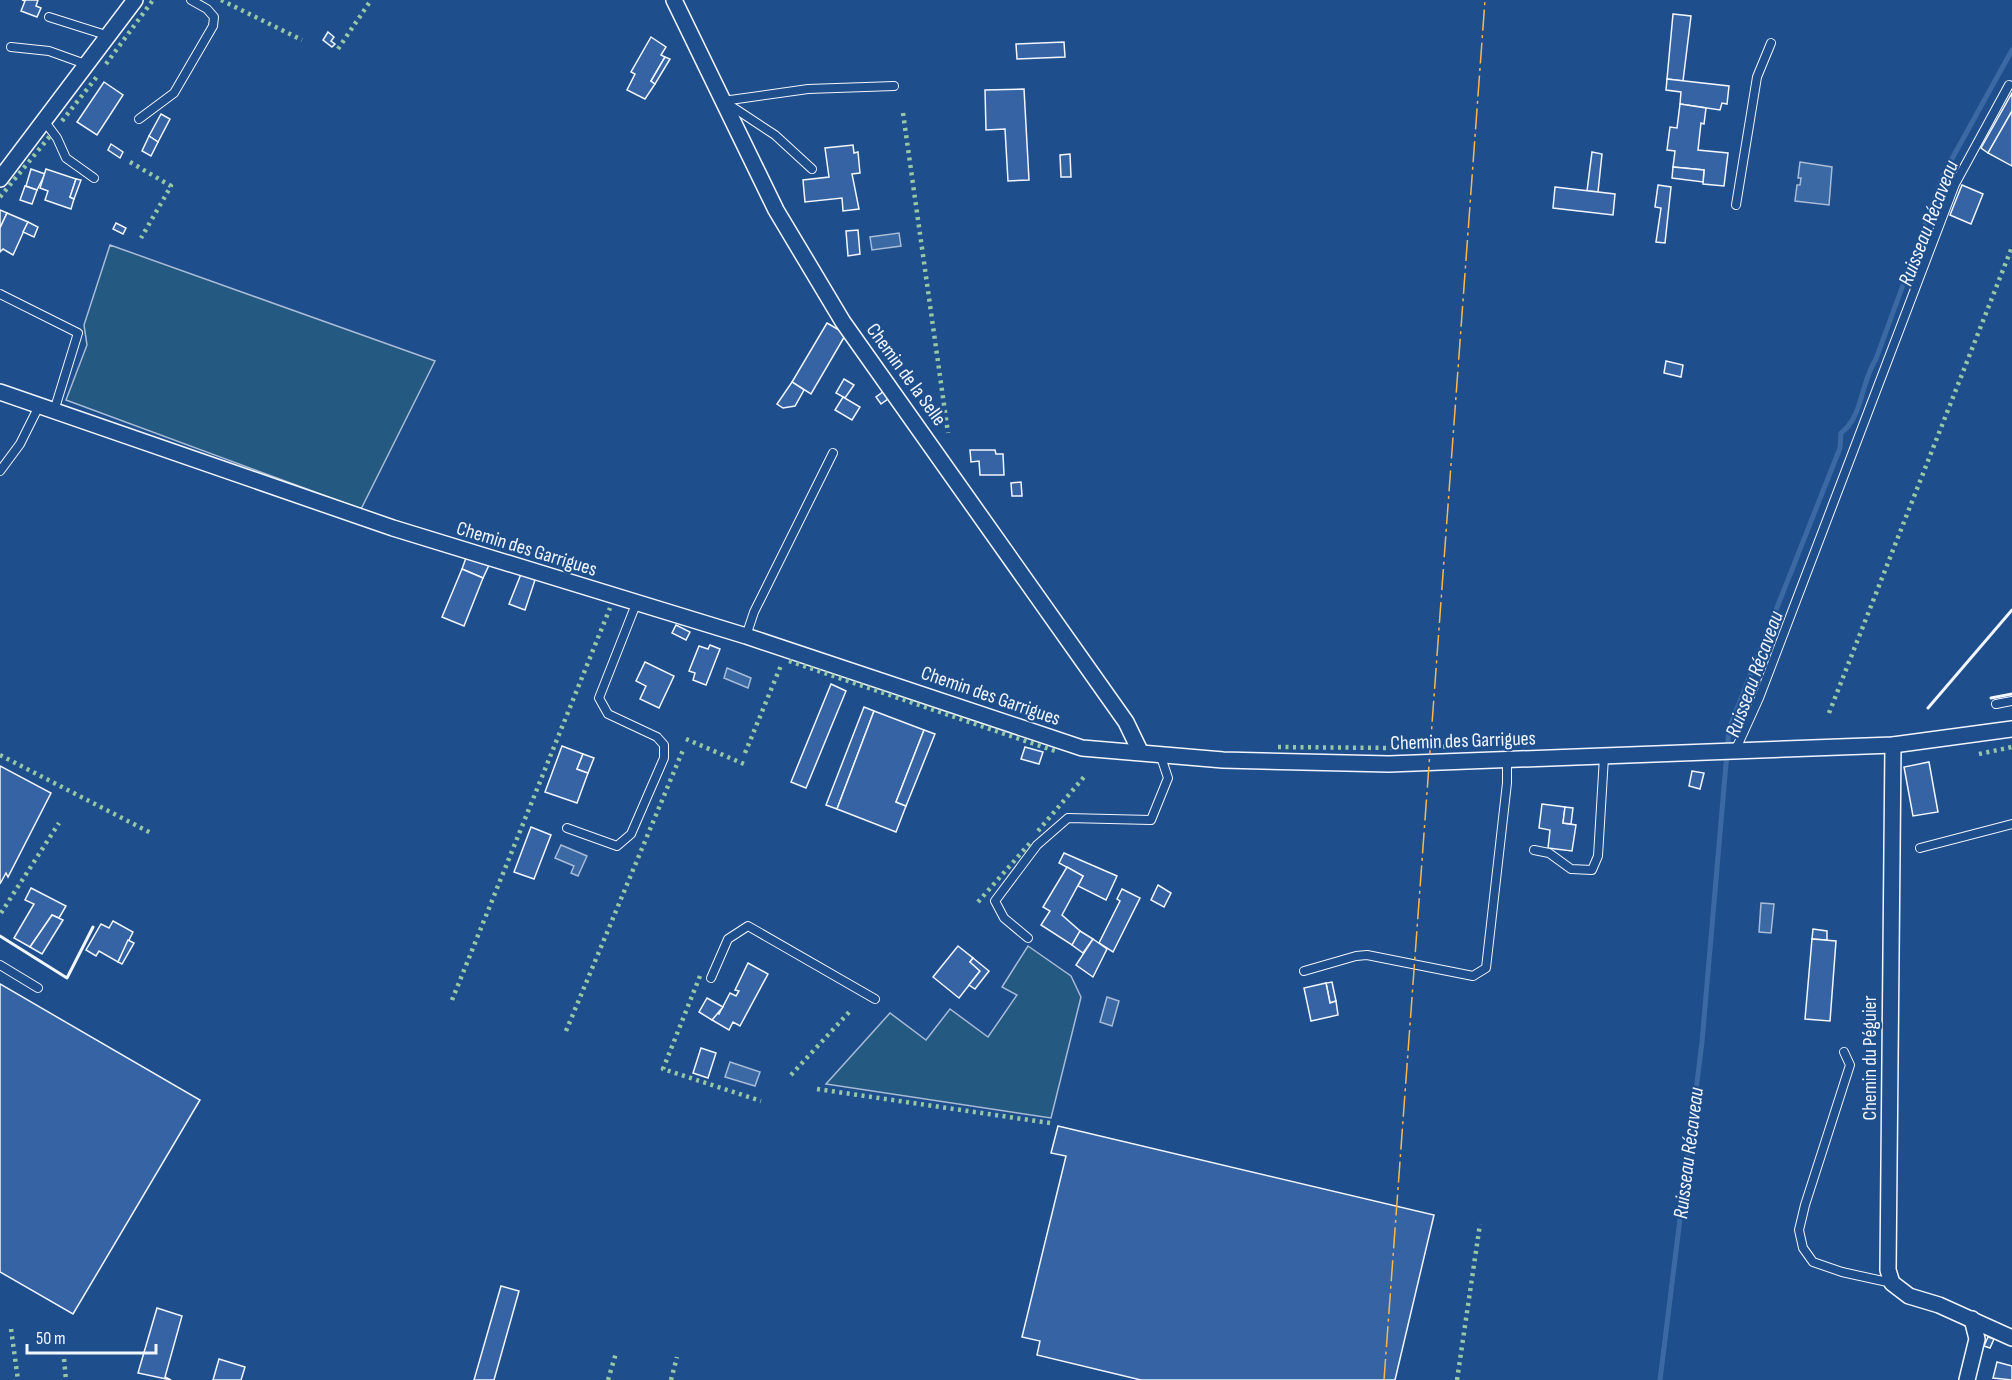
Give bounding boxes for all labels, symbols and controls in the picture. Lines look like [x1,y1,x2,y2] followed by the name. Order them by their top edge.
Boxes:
[1893,157,1964,289] water label: Ruisseau Récaveau
[861,319,951,431] street label: Chemin de la Selle
[454,516,600,582] street label: Chemin des Garrigues
[1720,607,1789,741] water label: Ruisseau Récaveau
[918,661,1063,731] street label: Chemin des Garrigues
[1390,726,1536,756] street label: Chemin des Garrigues
[1858,995,1882,1120] street label: Chemin du Péguier
[1668,1085,1709,1220] water label: Ruisseau Récaveau
[27,1317,156,1355] scale bar
[36,1328,66,1349] text: 50 m

